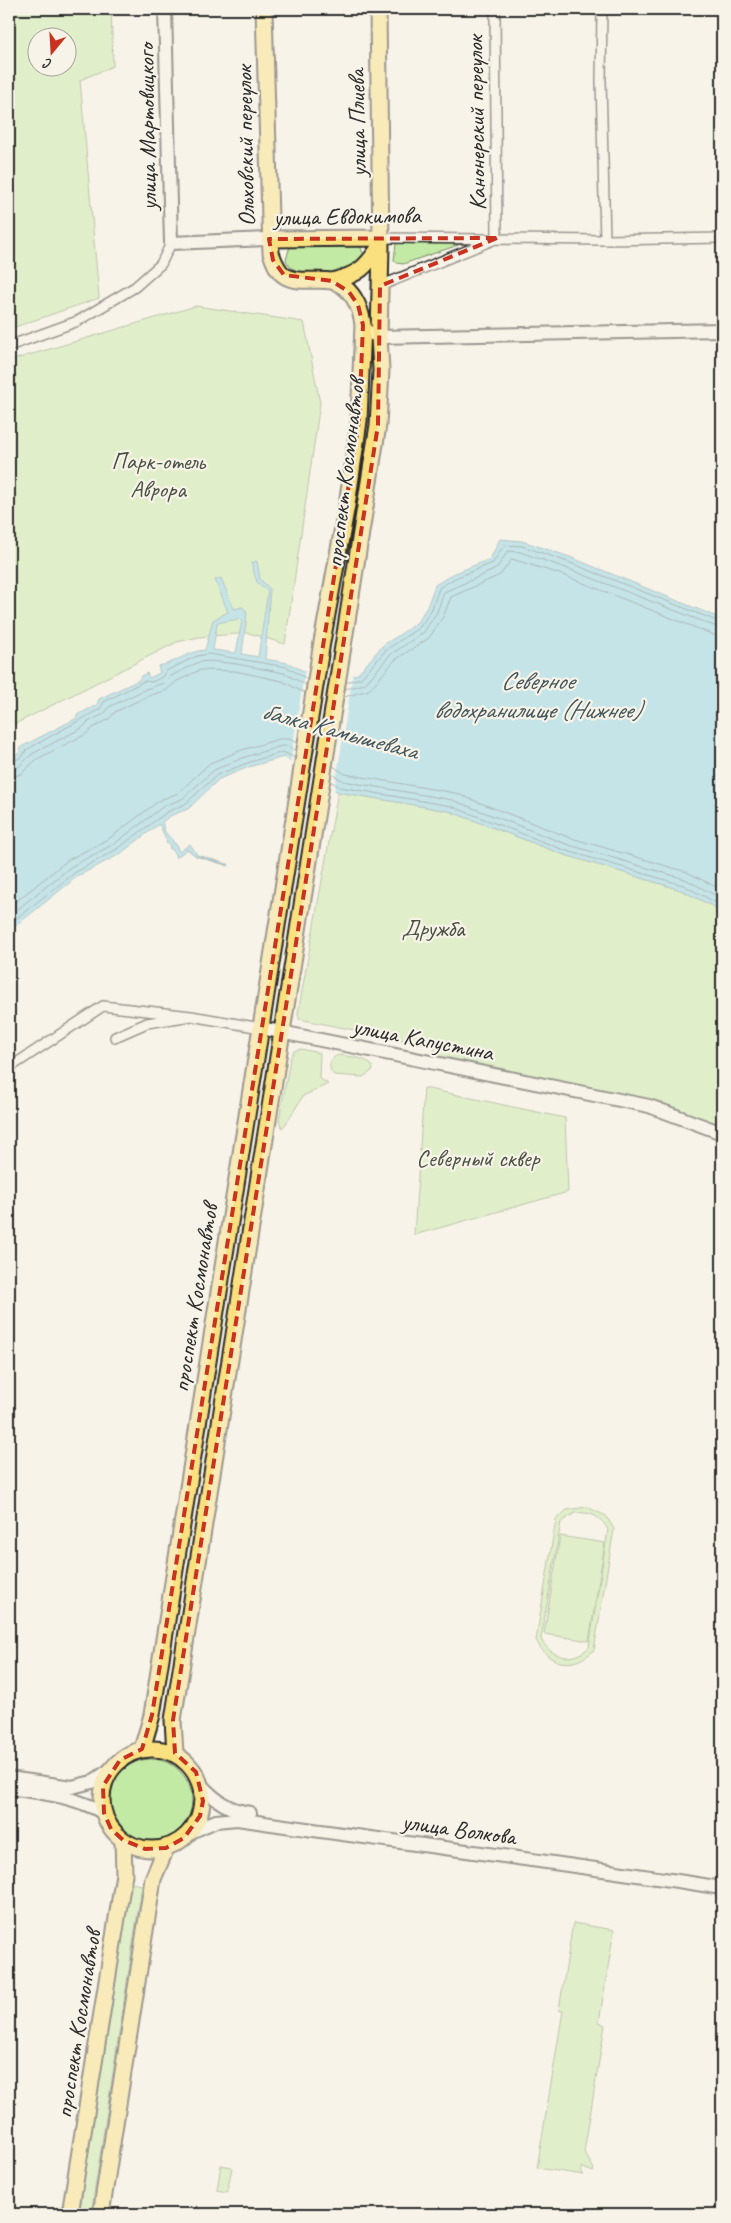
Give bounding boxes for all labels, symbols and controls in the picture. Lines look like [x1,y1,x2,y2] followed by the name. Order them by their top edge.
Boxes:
[28,28,78,78] north arrow
[459,33,493,211] street label: Канонерский переулок
[131,41,163,213] street label: улица Мартовицкого
[40,54,54,73] text: С
[229,63,261,227] street label: Ольховский переулок
[341,67,373,179] street label: улица Плиева
[271,200,422,232] street label: улица Евдокимова
[319,372,372,569] street label: проспект Космонавтов
[111,446,206,504] park label: Парк-отель Аврора
[434,665,646,726] water label: Северное водохранилище (Нижнее)
[258,695,424,768] water label: балка Камышеваха
[402,913,466,943] park label: Дружба
[348,1010,497,1068] street label: улица Капустина
[416,1143,541,1173] park label: Северный сквер
[165,1197,225,1394] street label: проспект Космонавтов
[398,1806,520,1852] street label: улица Волкова
[48,1923,108,2120] street label: проспект Космонавтов

